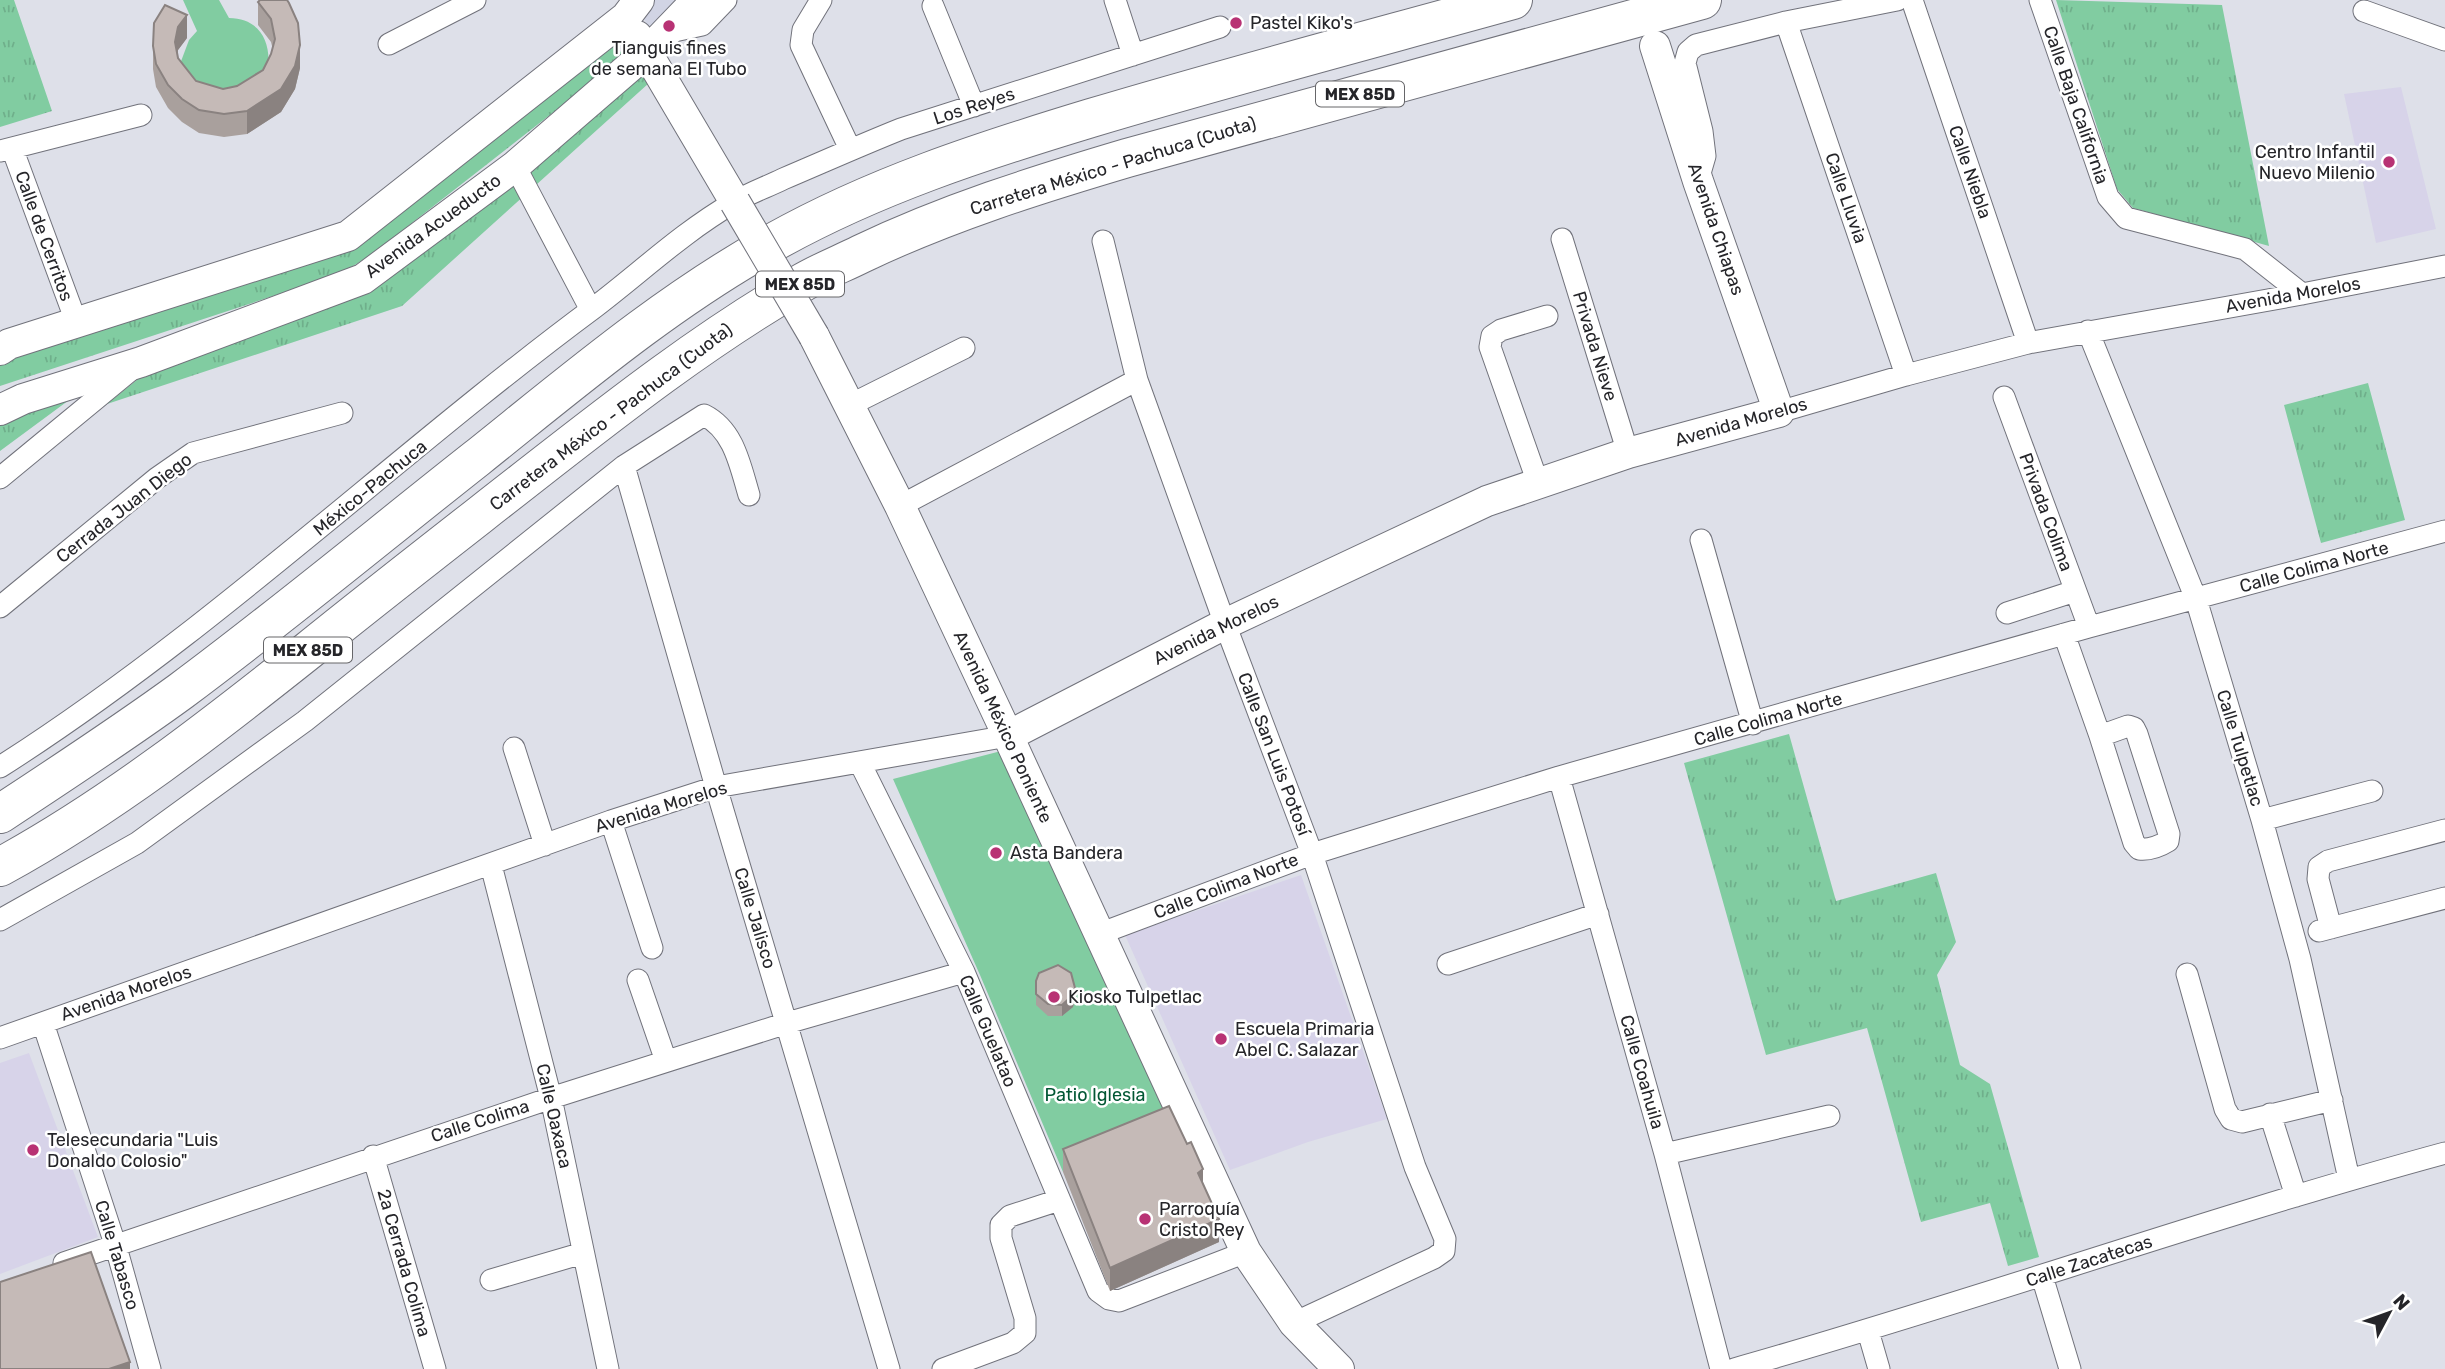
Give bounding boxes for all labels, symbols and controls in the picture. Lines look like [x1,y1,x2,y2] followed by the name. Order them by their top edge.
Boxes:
[1250,12,1353,34] place label: Pastel Kiko's
[1228,15,1244,31] marker: Pastel Kiko's
[661,18,677,34] marker: Tianguis fines de semana El Tubo
[2039,23,2113,187] street label: Calle Baja California
[591,37,747,80] place label: Tianguis fines de semana El Tubo
[1316,82,1404,106] road number: MEX 85D
[931,83,1017,129] street label: Los Reyes
[967,112,1259,220] street label: Carretera México - Pachuca (Cuota)
[1944,122,1996,222] street label: Calle Niebla
[2255,141,2375,184] place label: Centro Infantil Nuevo Milenio
[1820,150,1872,246] street label: Calle Lluvia
[2381,154,2397,170] marker: Centro Infantil Nuevo Milenio
[1683,160,1749,298] street label: Avenida Chiapas
[10,168,78,304] street label: Calle de Cerritos
[361,169,505,283] street label: Avenida Acueducto
[756,272,844,296] road number: MEX 85D
[2224,272,2362,318] street label: Avenida Morelos
[1568,288,1622,404] street label: Privada Nieve
[485,319,737,515] street label: Carretera México - Pachuca (Cuota)
[1672,393,1810,451] street label: Avenida Morelos
[309,435,431,541] street label: México-Pachuca
[52,448,196,568] street label: Cerrada Juan Diego
[2014,450,2078,574] street label: Privada Colima
[2237,537,2391,597] street label: Calle Colima Norte
[1150,590,1282,670] street label: Avenida Morelos
[949,627,1057,827] street label: Avenida México Poniente
[264,638,352,663] road number: MEX 85D
[1233,669,1316,840] street label: Calle San Luis Potosí
[1691,687,1845,751] street label: Calle Colima Norte
[2212,687,2268,809] street label: Calle Tulpetlac
[592,776,730,838] street label: Avenida Morelos
[1010,842,1123,864] place label: Asta Bandera
[988,845,1004,861] marker: Asta Bandera
[1150,848,1302,924] street label: Calle Colima Norte
[729,865,781,971] street label: Calle Jalisco
[58,960,194,1026] street label: Avenida Morelos
[954,972,1022,1090] street label: Calle Guelatao
[1068,986,1202,1008] place label: Kiosko Tulpetlac
[1046,989,1062,1005] marker: Kiosko Tulpetlac
[1615,1012,1669,1132] street label: Calle Coahuila
[1235,1018,1374,1061] place label: Escuela Primaria Abel C. Salazar
[1213,1031,1229,1047] marker: Escuela Primaria Abel C. Salazar
[531,1062,577,1170] street label: Calle Oaxaca
[1045,1084,1145,1106] park label: Patio Iglesia
[428,1095,532,1147] street label: Calle Colima
[47,1129,218,1172] place label: Telesecundaria "Luis Donaldo Colosio"
[25,1142,41,1158] marker: Telesecundaria "Luis Donaldo Colosio"
[372,1187,436,1339] street label: 2a Cerrada Colima
[90,1198,144,1312] street label: Calle Tabasco
[1159,1198,1245,1241] place label: Parroquía Cristo Rey
[1137,1211,1153,1227] marker: Parroquía Cristo Rey
[2023,1230,2155,1292] street label: Calle Zacatecas
[2354,1278,2424,1348] north arrow
[2388,1289,2415,1315] text: N

